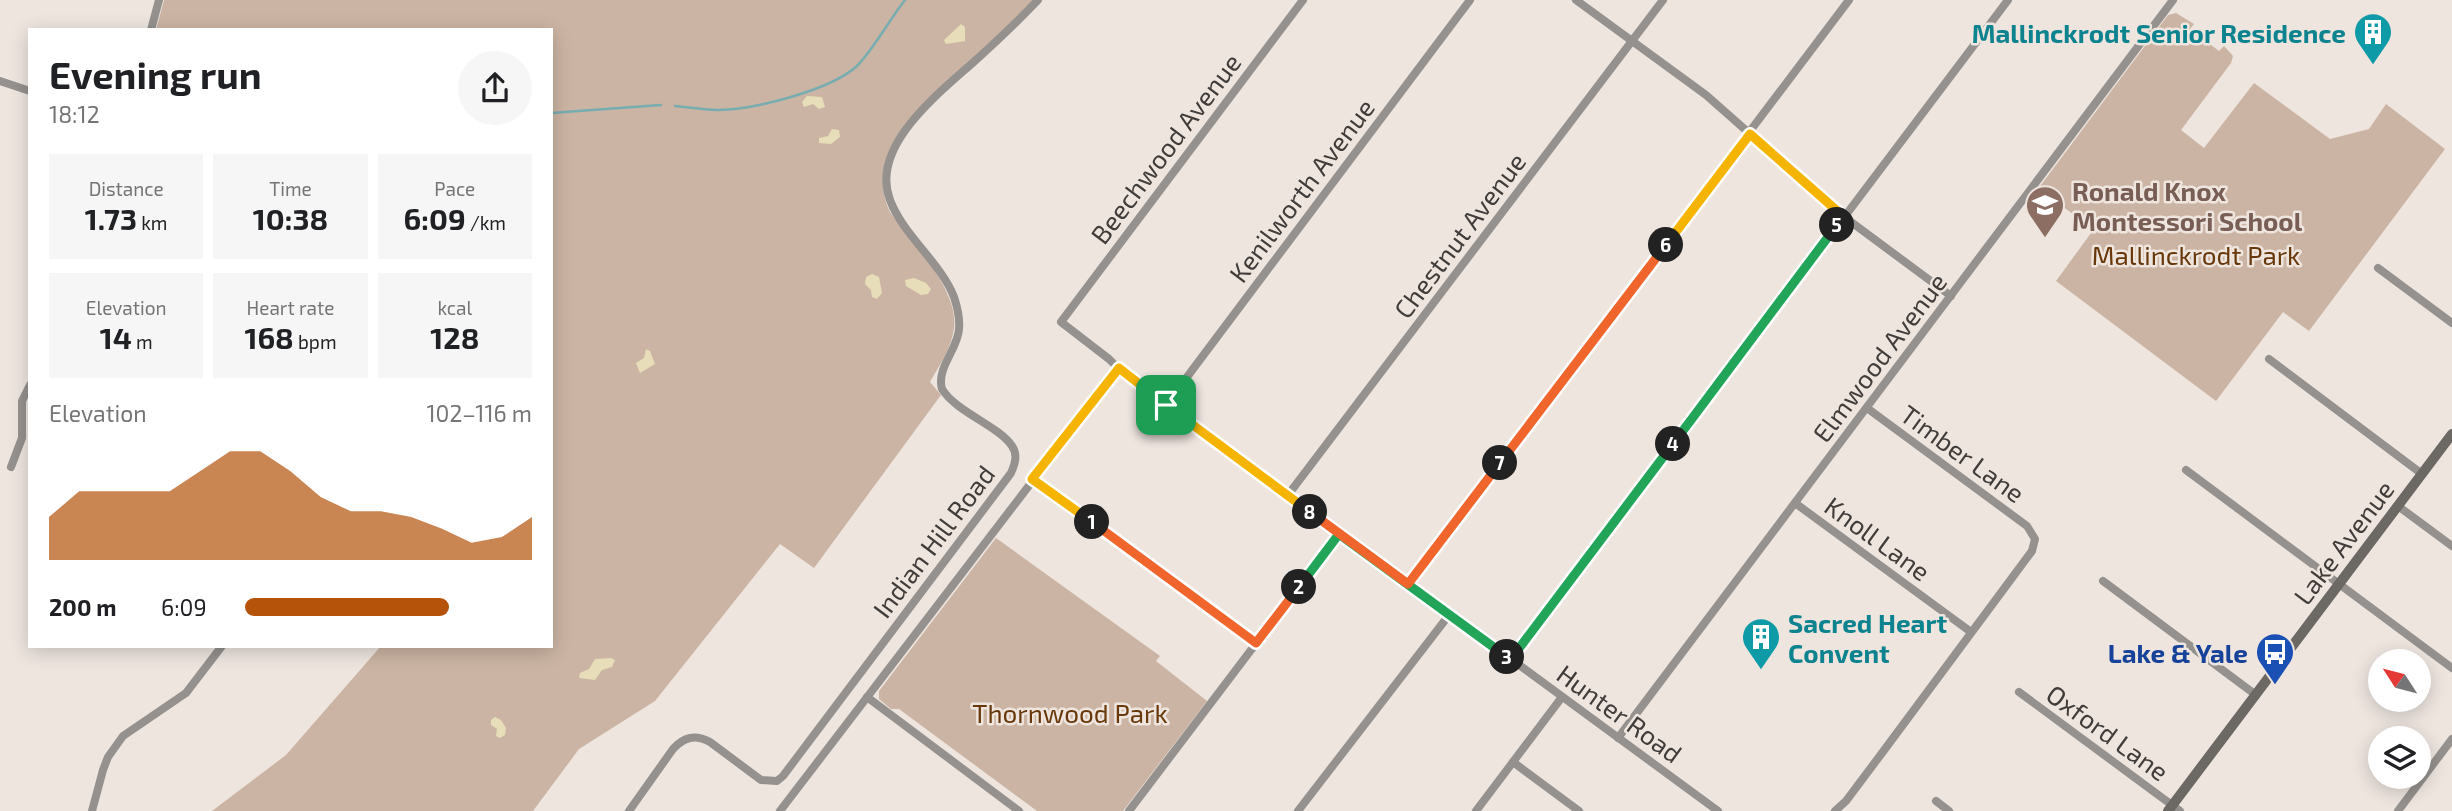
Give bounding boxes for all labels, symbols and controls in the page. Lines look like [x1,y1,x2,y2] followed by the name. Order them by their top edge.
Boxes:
[2352,11,2394,66] building icon: Mallinckrodt Senior Residence
[1972,17,2346,48] place label: Mallinckrodt Senior Residence
[1083,47,1247,249] street label: Beechwood Avenue
[49,51,262,97] text: Evening run
[458,51,532,125] button: share
[1222,92,1380,288] street label: Kenilworth Avenue
[49,100,100,128] text: 18:12
[1387,146,1531,324] street label: Chestnut Avenue
[2072,175,2303,236] place label: Ronald Knox Montessori School
[89,177,164,200] text: Distance
[269,177,312,200] text: Time
[434,177,475,200] text: Pace
[2024,184,2066,239] school or university icon: Ronald Knox Montessori School
[85,200,137,236] text: 1.73
[253,200,328,236] text: 10:38
[404,200,466,236] text: 6:09
[1820,208,1854,243] pin: 5
[137,211,168,234] text: km
[466,211,506,234] text: /km
[1831,213,1842,236] text: 5
[1648,228,1684,262] pin: 6
[1660,233,1671,256] text: 6
[2092,239,2300,270] park label: Mallinckrodt Park
[1805,267,1953,447] street label: Elmwood Avenue
[86,296,166,319] text: Elevation
[247,296,334,319] text: Heart rate
[437,296,472,319] text: kcal
[100,319,132,355] text: 14
[244,319,294,355] text: 168
[430,319,479,355] text: 128
[132,330,153,353] text: m
[294,330,337,353] text: bpm
[1136,375,1196,435] pin
[1147,386,1185,424] icon: arrive
[1895,398,2031,508] street label: Timber Lane
[49,399,147,427] text: Elevation
[426,399,532,427] text: 102–116 m
[1656,426,1690,462] pin: 4
[1666,432,1679,455] text: 4
[1482,446,1518,480] pin: 7
[1494,451,1505,474] text: 7
[866,459,1000,623] street label: Indian Hill Road
[2286,474,2400,610] street label: Lake Avenue
[1819,489,1937,587] street label: Knoll Lane
[1292,494,1328,530] pin: 8
[1304,500,1315,523] text: 8
[1074,504,1110,540] pin: 1
[1087,510,1096,533] text: 1
[1282,570,1316,604] pin: 2
[1293,575,1304,598] text: 2
[49,593,117,621] text: 200 m
[161,593,207,621] text: 6:09
[1788,607,1948,668] place label: Sacred Heart Convent
[1740,616,1782,671] building icon: Sacred Heart Convent
[2254,631,2296,686] bus stop icon: Lake & Yale
[2108,637,2248,668] place label: Lake & Yale
[1490,640,1524,674] pin: 3
[1501,645,1512,668] text: 3
[2368,649,2431,712] north arrow
[2368,649,2431,789] map controls
[1552,657,1688,769] street label: Hunter Road
[2041,677,2175,787] street label: Oxford Lane
[972,697,1168,728] park label: Thornwood Park
[2368,726,2431,789] button: layers

